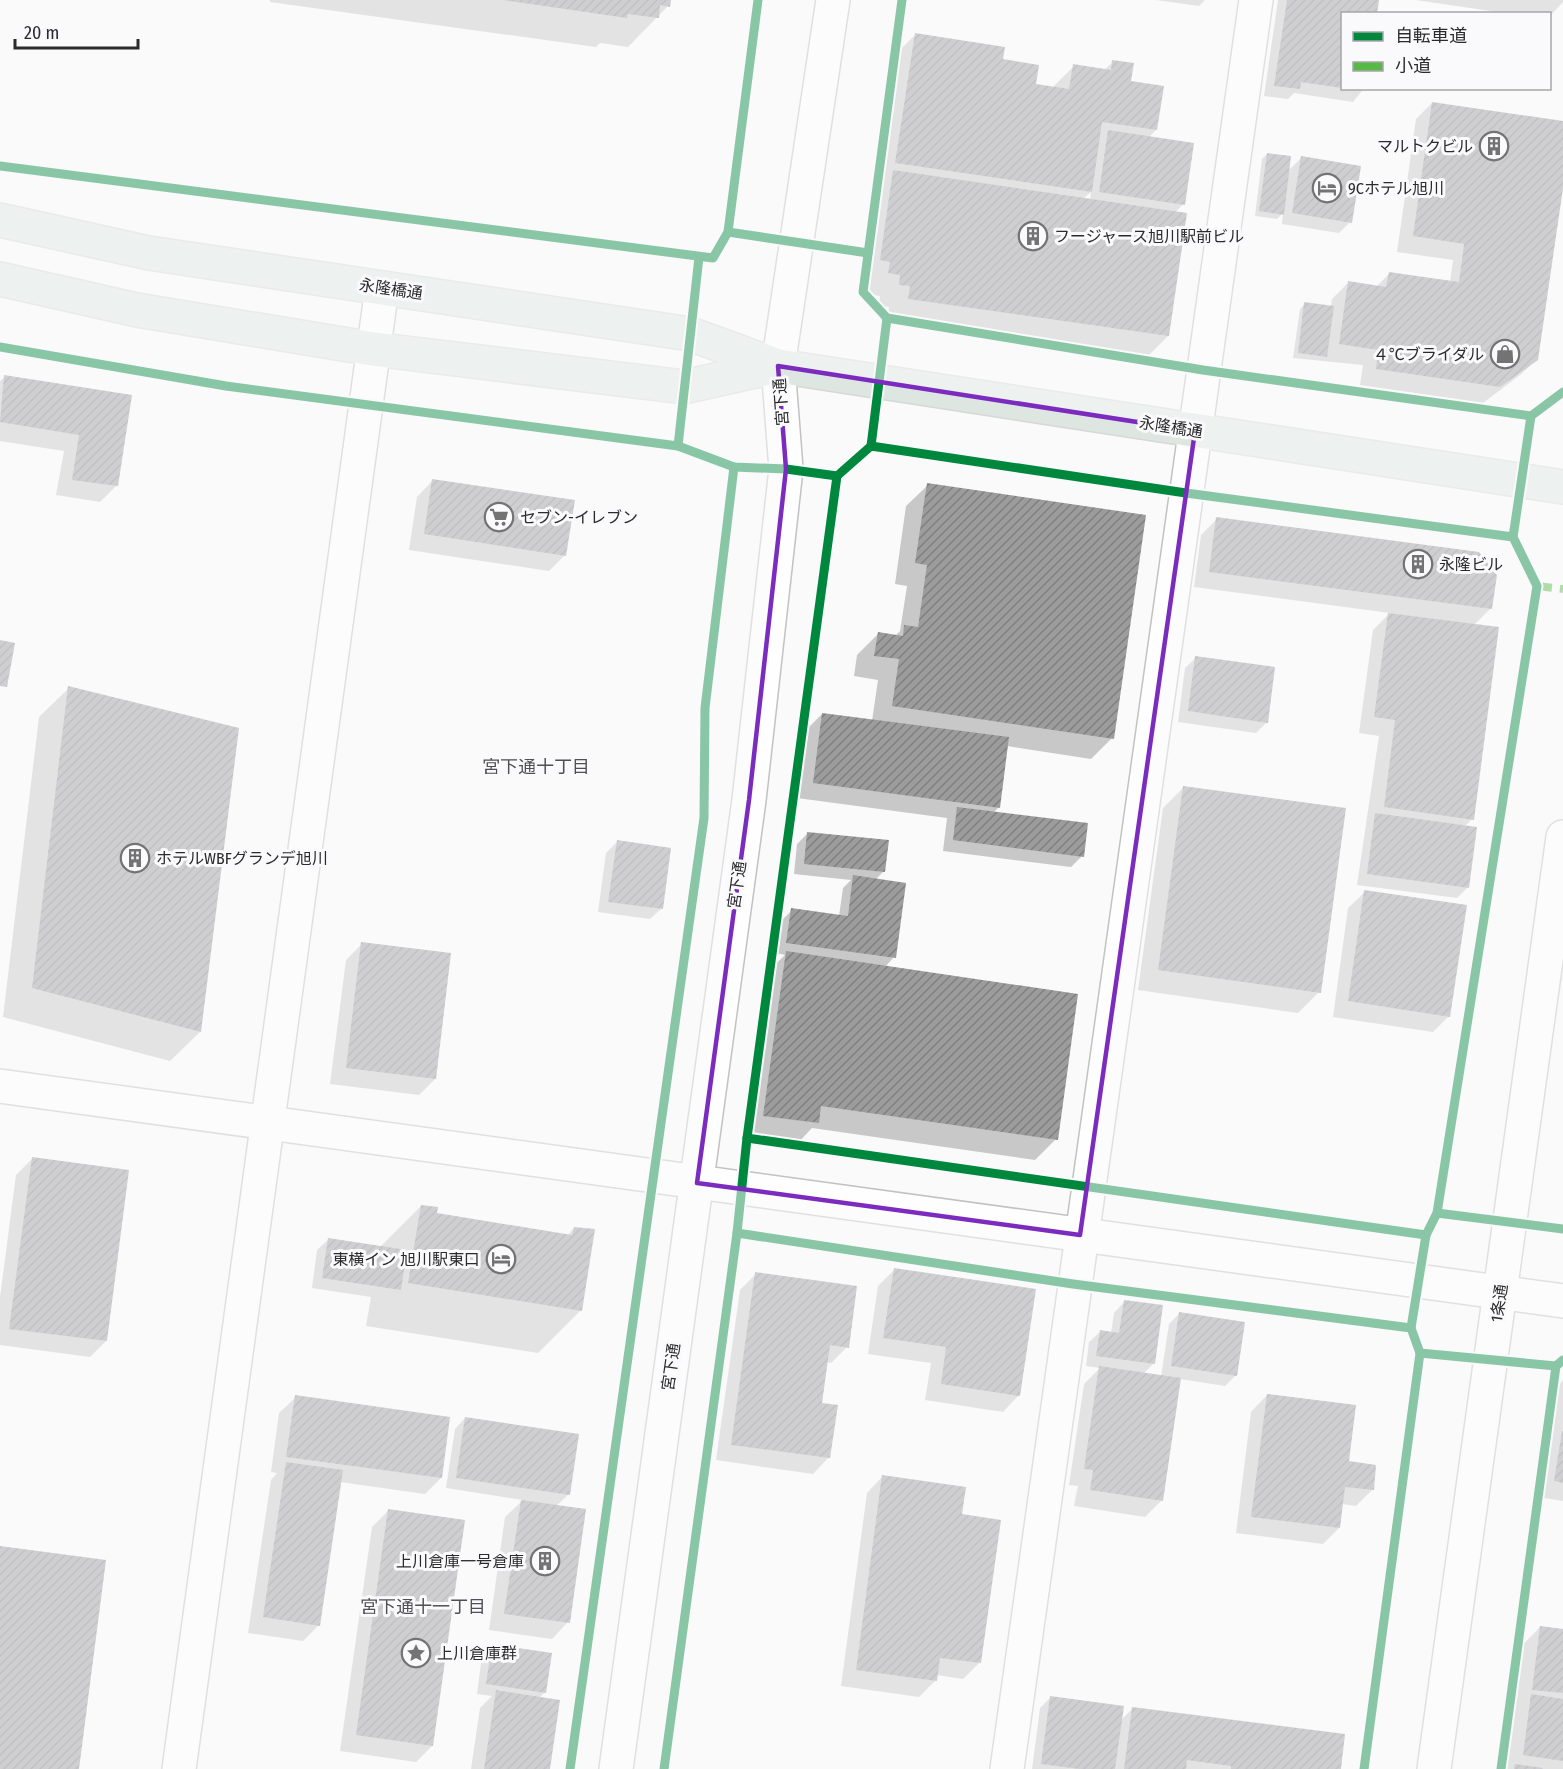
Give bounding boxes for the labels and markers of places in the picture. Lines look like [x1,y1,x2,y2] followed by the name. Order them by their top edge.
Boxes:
[1478,130,1510,162] building icon: マルトクビル
[1377,137,1473,156] place label: マルトクビル
[1311,172,1343,204] hotel icon: 9Cホテル旭川
[1348,179,1444,198] place label: 9Cホテル旭川
[1017,220,1049,252] building icon: フージャース旭川駅前ビル
[1054,227,1244,246] place label: フージャース旭川駅前ビル
[1489,338,1521,370] shop icon: ４℃ブライダル
[1373,345,1484,364] place label: ４℃ブライダル
[483,501,515,533] supermarket icon: セブン-イレブン
[520,508,638,527] place label: セブン-イレブン
[1402,548,1434,580] building icon: 永隆ビル
[1439,555,1503,574] place label: 永隆ビル
[119,842,151,874] building icon: ホテルWBFグランデ旭川
[156,849,328,868] place label: ホテルWBFグランデ旭川
[485,1243,517,1275] hotel icon: 東横イン 旭川駅東口
[332,1250,480,1269] place label: 東横イン 旭川駅東口
[529,1545,561,1577] building icon: 上川倉庫一号倉庫
[396,1552,524,1571] place label: 上川倉庫一号倉庫
[400,1637,432,1669] place icon: 上川倉庫群
[437,1644,517,1663] place label: 上川倉庫群

